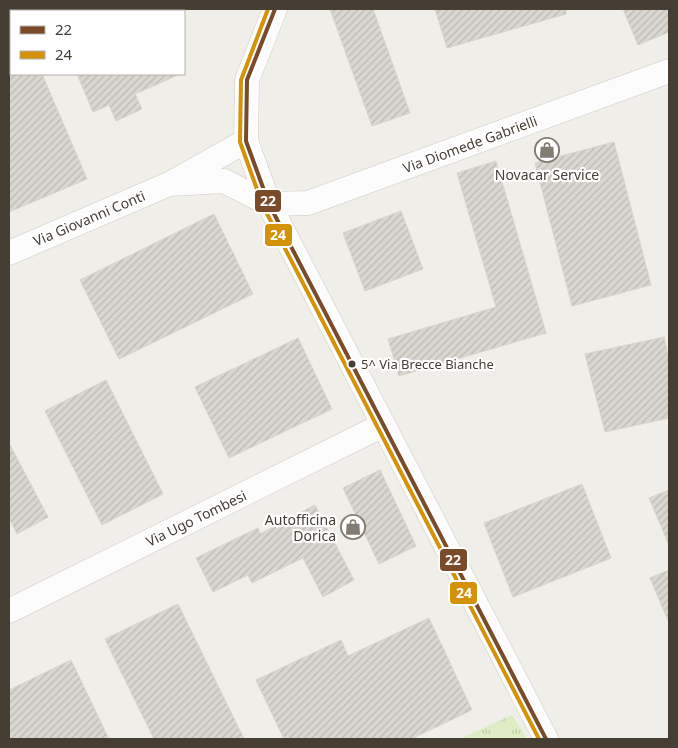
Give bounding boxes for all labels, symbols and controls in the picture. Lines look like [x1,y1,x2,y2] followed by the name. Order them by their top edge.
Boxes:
[10,10,185,75] legend
[55,19,72,39] text: 22
[55,44,73,64] text: 24
[400,111,540,177] street label: Via Diomede Gabrielli
[534,137,560,163] shop icon: Novacar Service
[495,165,599,184] place label: Novacar Service
[30,186,148,250] street label: Via Giovanni Conti
[254,189,282,213] line badge: 22
[260,191,276,210] text: 22
[264,223,293,247] line badge: 24
[270,225,286,244] text: 24
[361,355,494,373] place label: 5^ Via Brecce Bianche
[347,359,357,369] marker: 5^ Via Brecce Bianche
[143,485,249,551] street label: Via Ugo Tombesi
[265,510,336,545] place label: Autofficina Dorica
[340,514,366,540] shop icon: Autofficina Dorica
[439,548,468,572] line badge: 22
[445,550,461,569] text: 22
[449,581,478,605] line badge: 24
[456,583,472,602] text: 24

